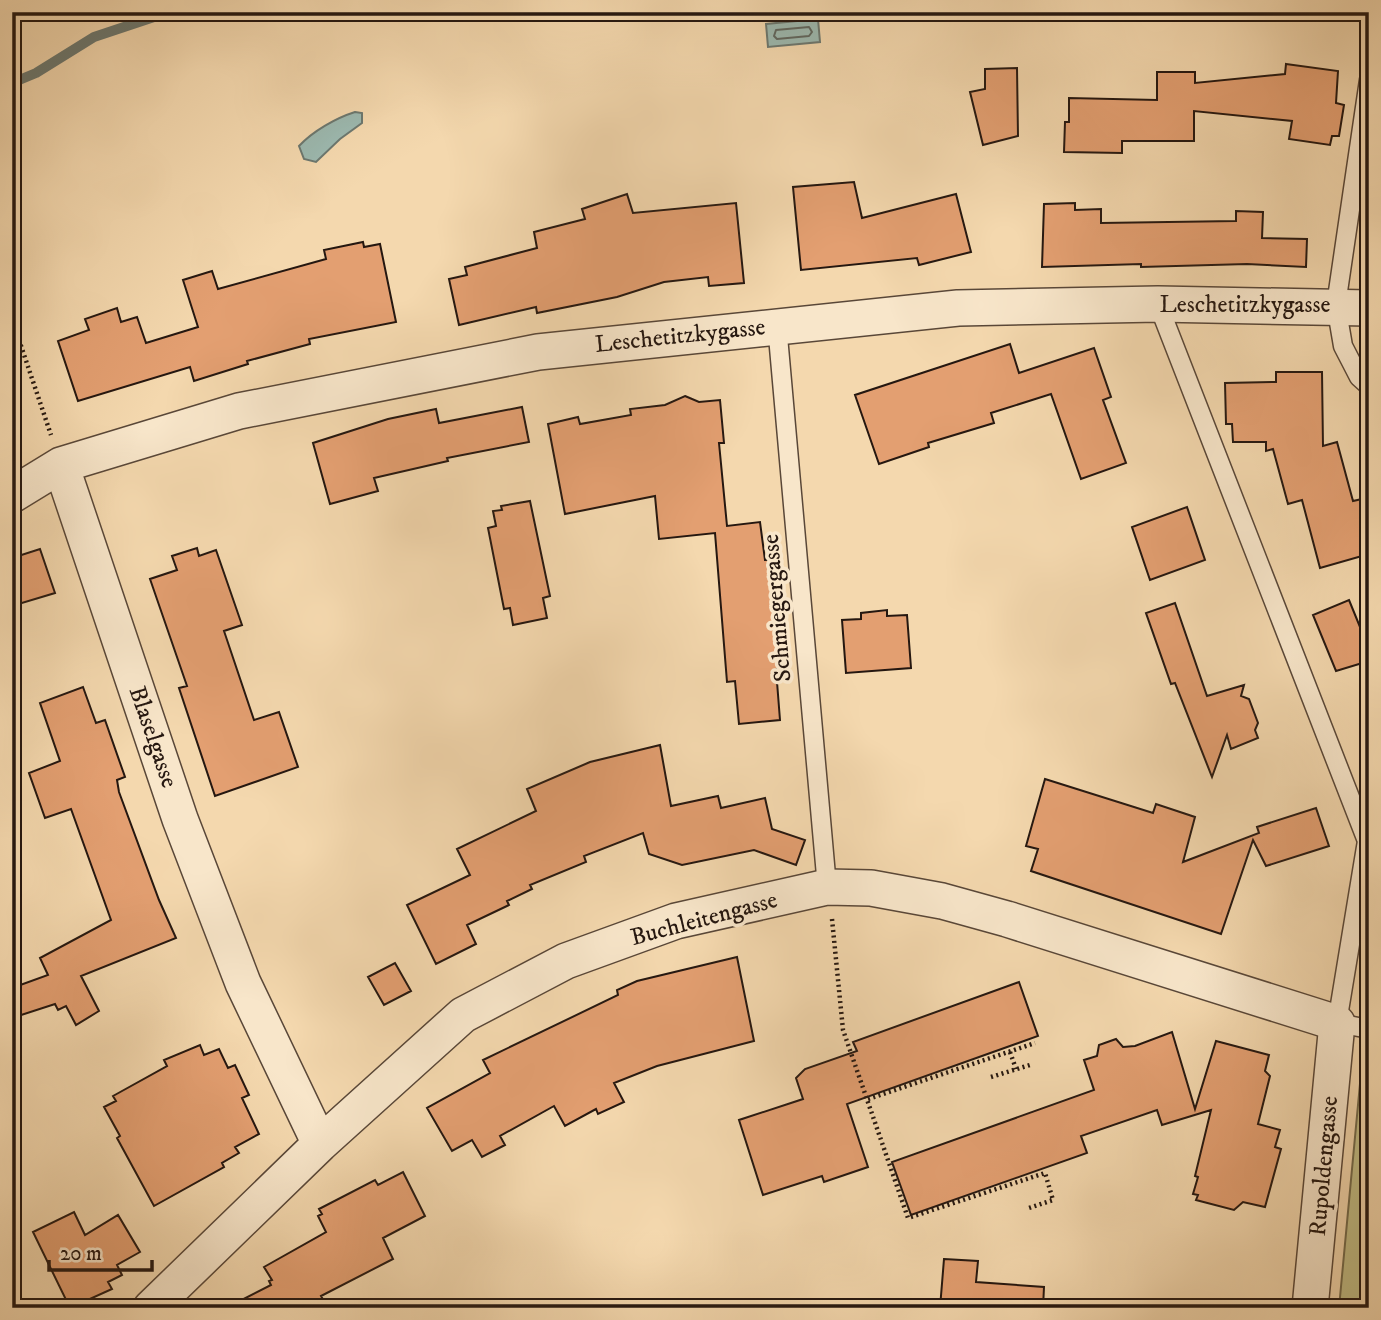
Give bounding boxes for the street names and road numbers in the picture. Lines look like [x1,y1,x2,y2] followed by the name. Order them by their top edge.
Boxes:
[1159,290,1331,320] street label: Leschetitzkygasse
[593,312,767,360] street label: Leschetitzkygasse
[756,533,798,683] street label: Schmiegergasse
[122,682,184,792] street label: Blaselgasse
[627,885,781,953] street label: Buchleitengasse
[1303,1095,1345,1237] street label: Rupoldengasse

